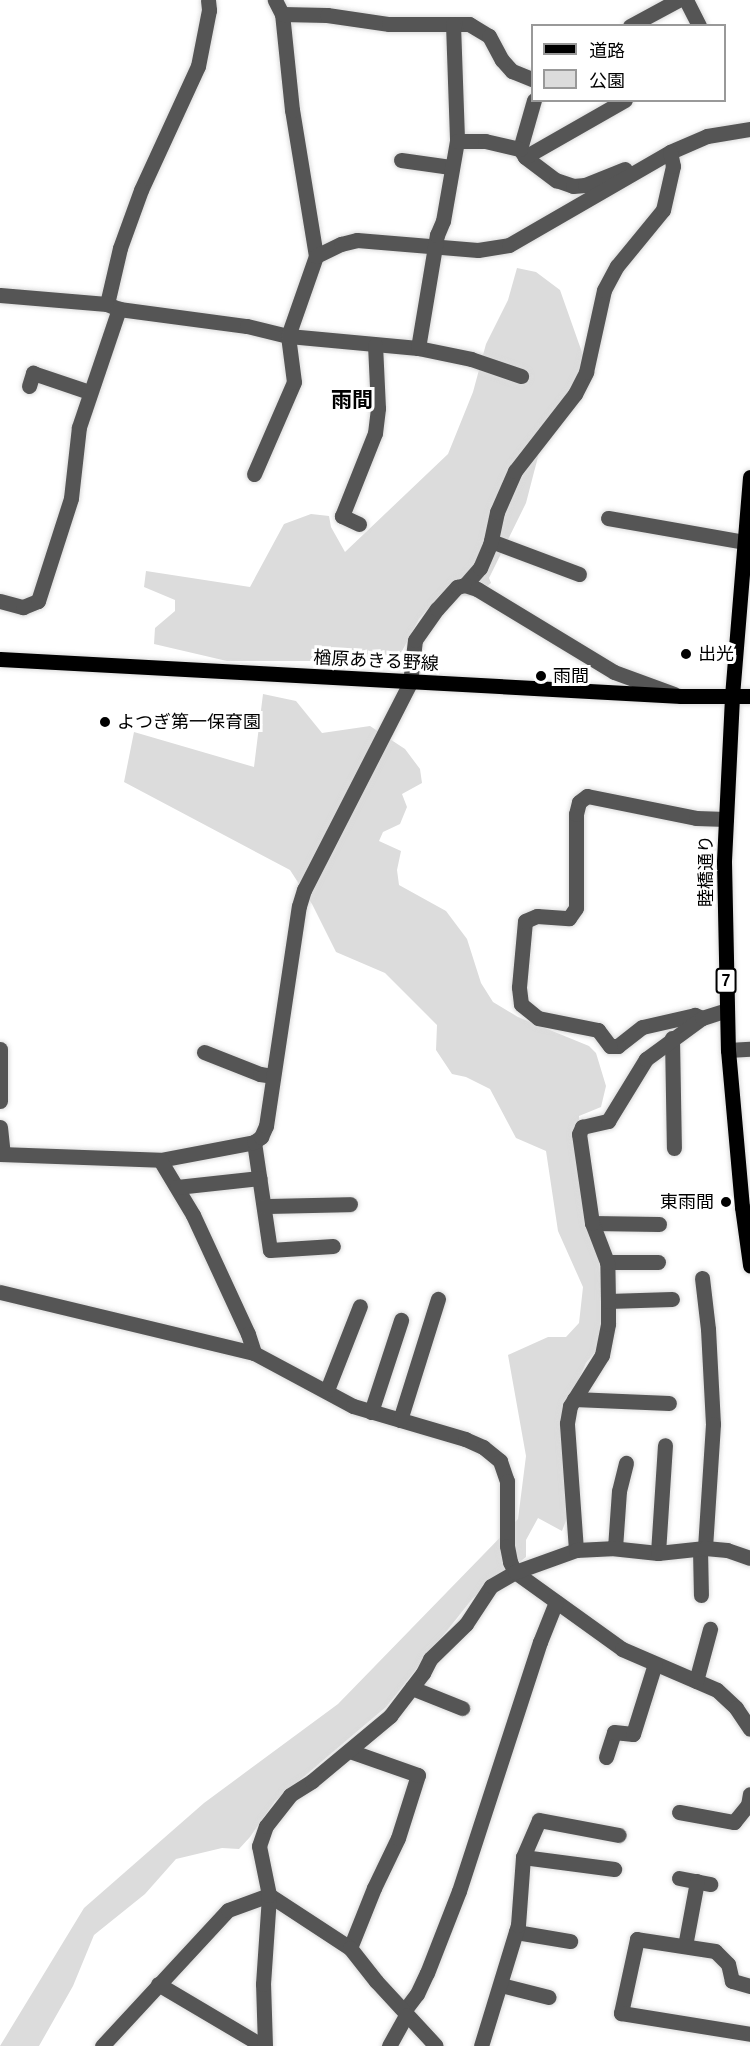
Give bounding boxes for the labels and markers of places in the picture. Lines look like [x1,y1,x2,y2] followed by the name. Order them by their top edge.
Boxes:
[698,643,734,665] place label: 出光
[679,647,693,661] marker: 出光
[553,665,589,687] place label: 雨間
[534,669,548,683] marker: 雨間
[117,711,261,733] place label: よつぎ第一保育園
[98,715,112,729] marker: よつぎ第一保育園
[660,1191,714,1213] place label: 東雨間
[719,1195,733,1209] marker: 東雨間

